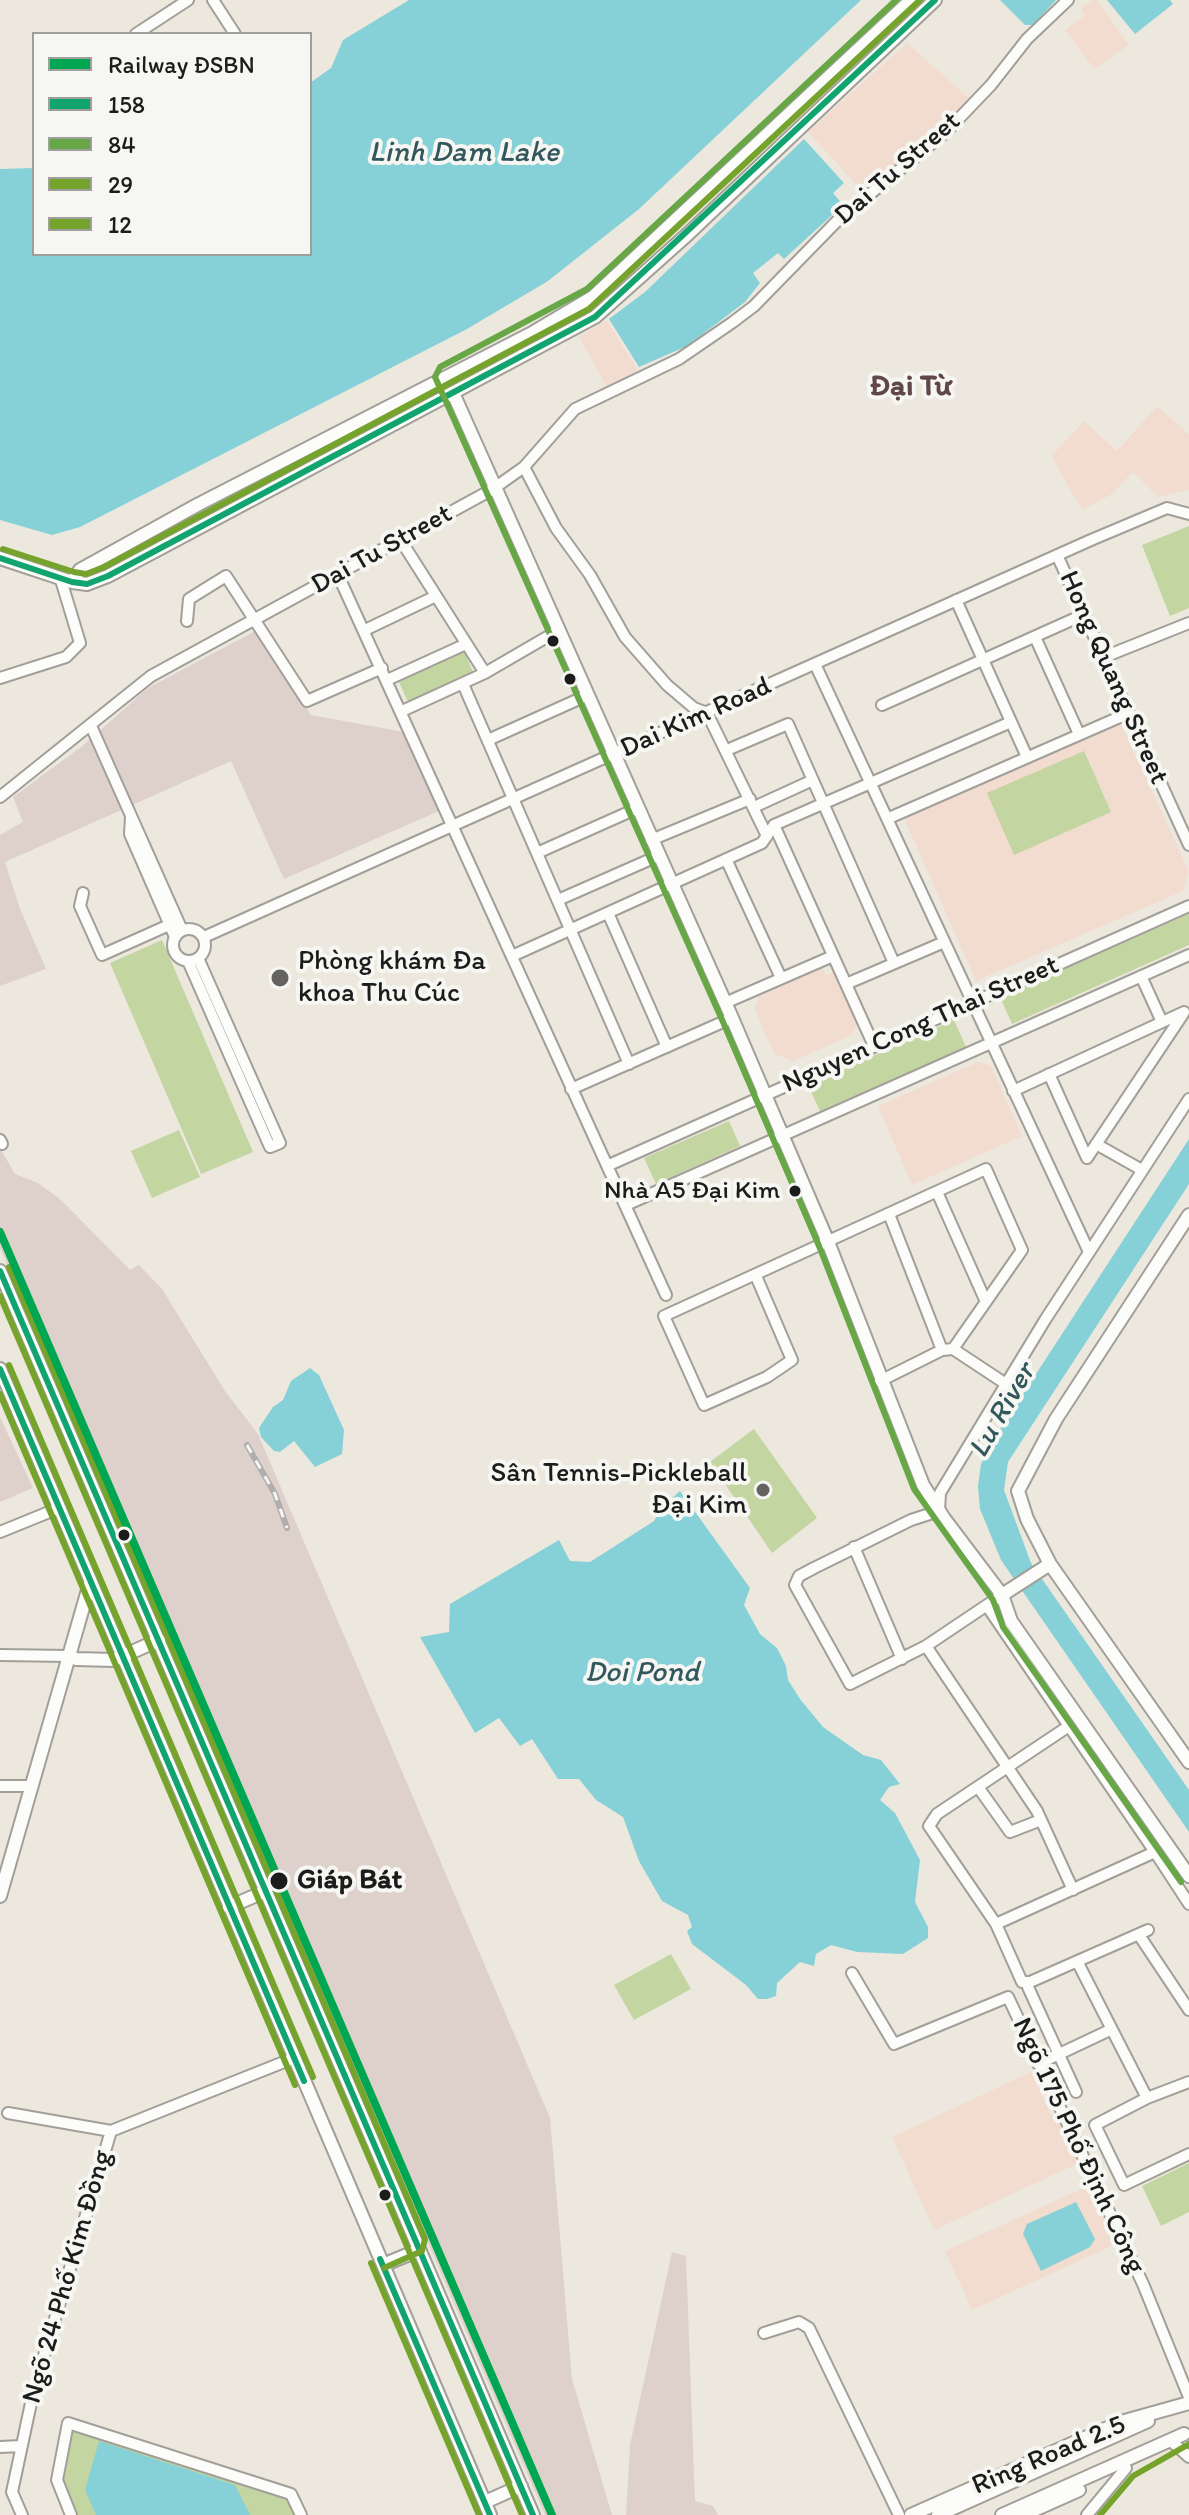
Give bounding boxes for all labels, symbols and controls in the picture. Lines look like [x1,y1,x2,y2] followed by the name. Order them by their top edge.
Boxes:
[32,32,312,256] legend
[108,50,255,79] text: Railway ĐSBN
[108,90,145,119] text: 158
[828,105,968,233] street label: Dai Tu Street
[108,130,136,159] text: 84
[369,135,559,171] water label: Linh Dam Lake
[108,170,133,199] text: 29
[108,210,132,239] text: 12
[870,369,952,405] district label: Đại Từ
[306,497,458,603] street label: Dai Tu Street
[1051,566,1175,790] street label: Hong Quang Street
[545,633,561,649] unlabelled marker
[615,670,777,766] street label: Dai Kim Road
[562,671,578,687] unlabelled marker
[298,945,486,1011] place label: Phòng khám Đa khoa Thu Cúc
[778,949,1064,1101] street label: Nguyen Cong Thai Street
[269,967,291,989] marker: Phòng khám Đa khoa Thu Cúc
[604,1175,780,1207] place label: Nhà A5 Đại Kim
[787,1183,803,1199] marker: Nhà A5 Đại Kim
[962,1357,1044,1465] water label: Lu River
[491,1457,747,1523] place label: Sân Tennis-Pickleball Đại Kim
[754,1481,772,1499] marker: Sân Tennis-Pickleball Đại Kim
[116,1527,132,1543] unlabelled marker
[585,1655,699,1691] water label: Doi Pond
[297,1864,402,1898] place label: Giáp Bát
[268,1870,290,1892] marker: Giáp Bát
[1004,2013,1152,2279] street label: Ngõ 175 Phố Định Công
[16,2147,120,2407] street label: Ngõ 24 Phố Kim Đồng
[377,2187,393,2203] unlabelled marker
[967,2409,1131,2503] street label: Ring Road 2.5

